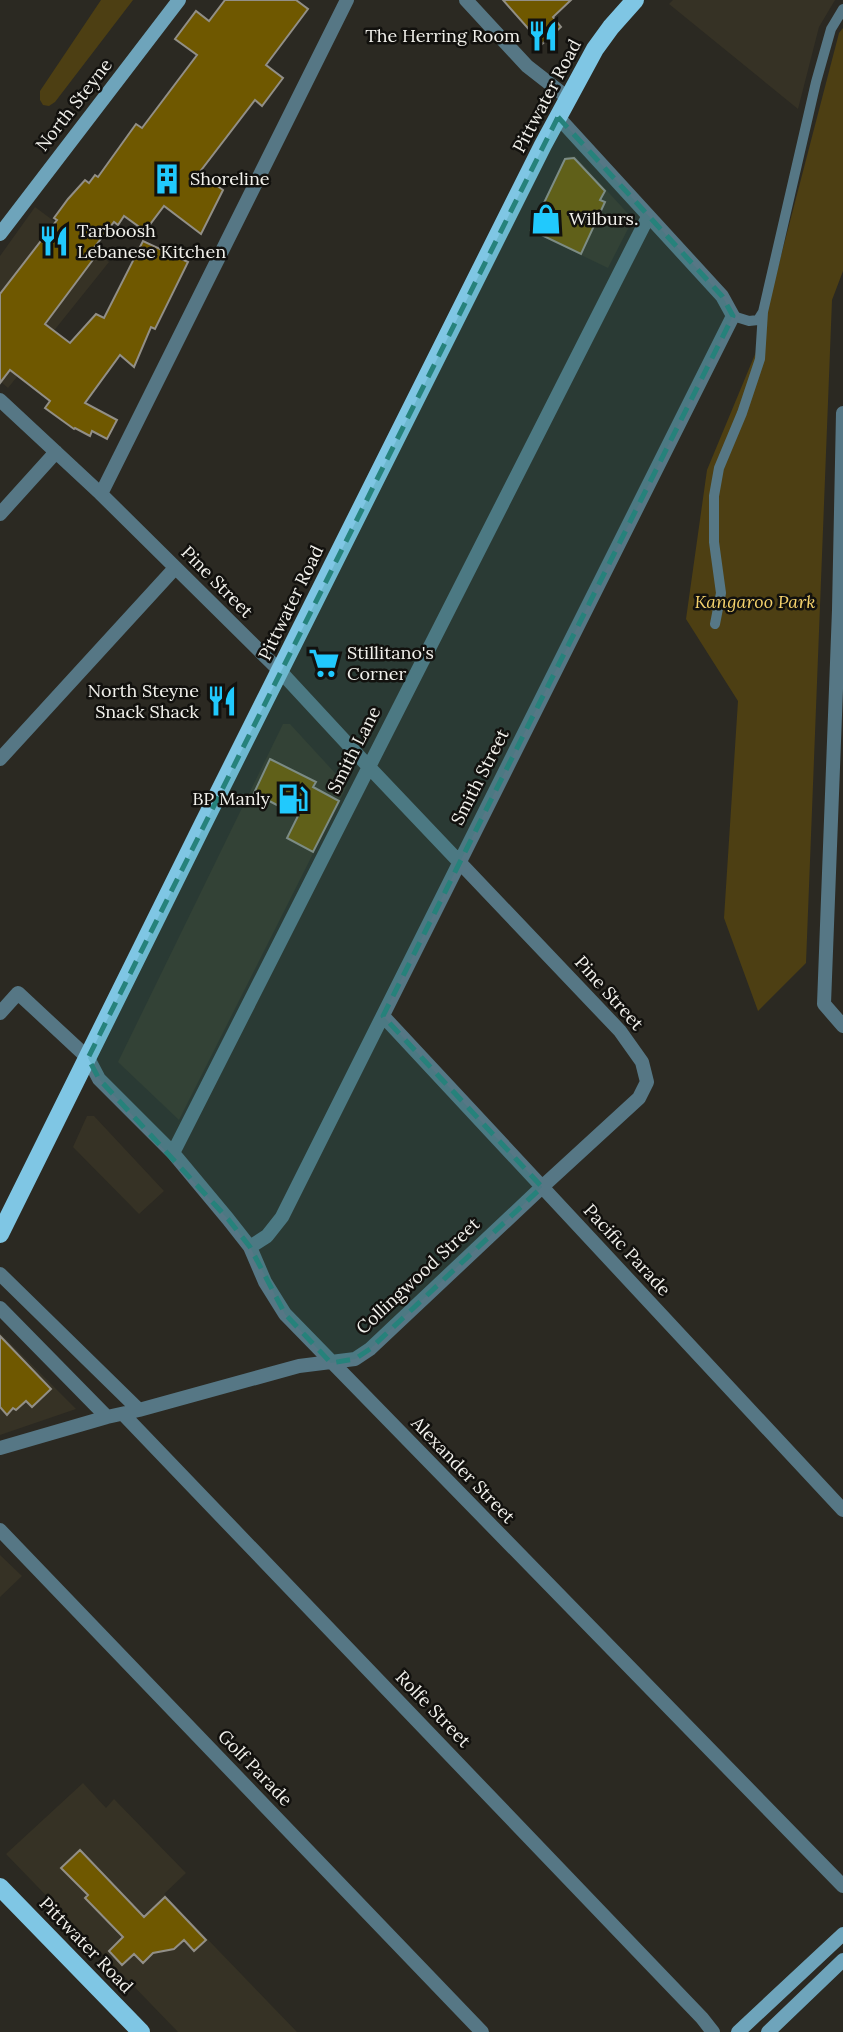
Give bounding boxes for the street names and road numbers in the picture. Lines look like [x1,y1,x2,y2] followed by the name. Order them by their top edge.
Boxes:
[507,35,586,156] street label: Pittwater Road
[30,54,117,156] street label: North Steyne
[177,541,258,622] street label: Pine Street
[253,541,328,664] street label: Pittwater Road
[322,702,385,797] street label: Smith Lane
[445,725,514,829] street label: Smith Street
[570,951,649,1035] street label: Pine Street
[579,1199,676,1301] street label: Pacific Parade
[351,1212,484,1339] street label: Collingwood Street
[406,1411,520,1528] street label: Alexander Street
[391,1665,476,1752] street label: Rolfe Street
[213,1725,298,1811] street label: Golf Parade
[35,1892,138,1998] street label: Pittwater Road

